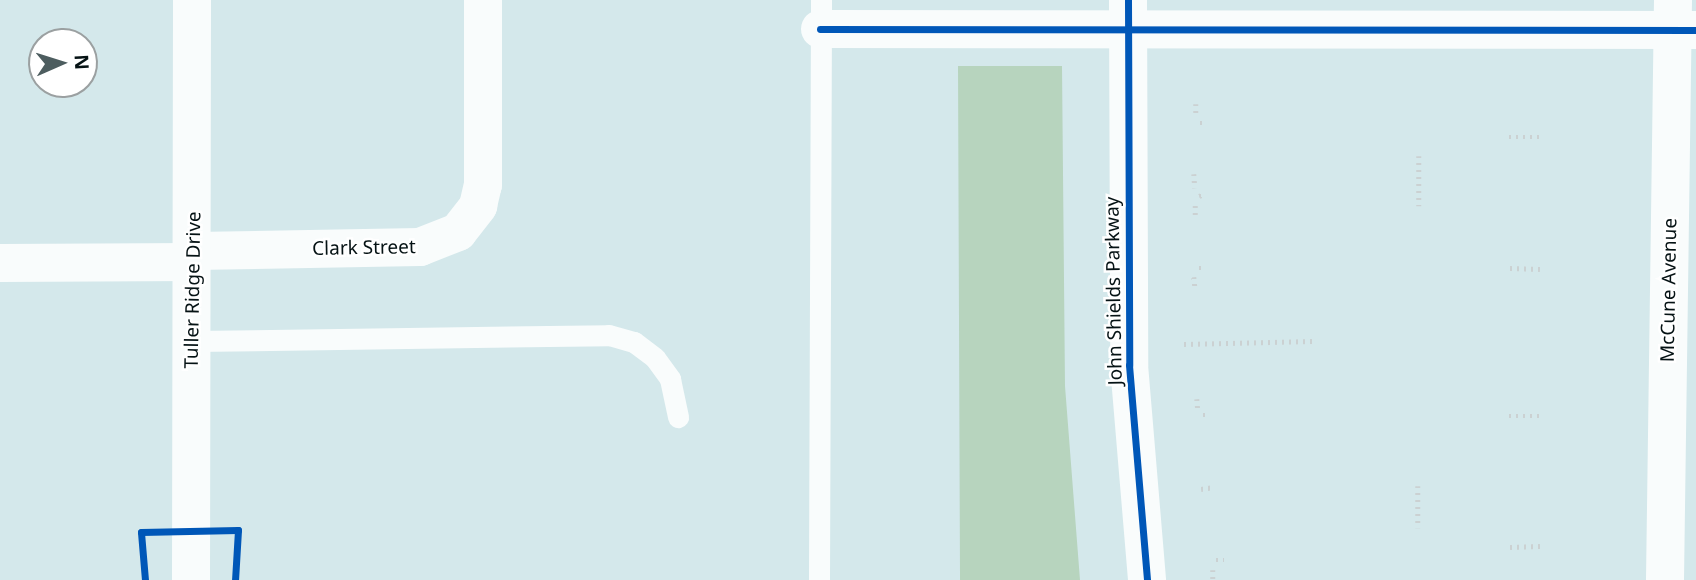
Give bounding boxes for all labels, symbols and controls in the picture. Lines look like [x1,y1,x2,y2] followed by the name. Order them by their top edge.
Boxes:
[28,28,98,98] north arrow
[69,54,95,70] text: N
[1101,196,1127,386] street label: John Shields Parkway
[180,211,206,369] street label: Tuller Ridge Drive
[1656,218,1682,362] street label: McCune Avenue
[312,236,416,260] street label: Clark Street

